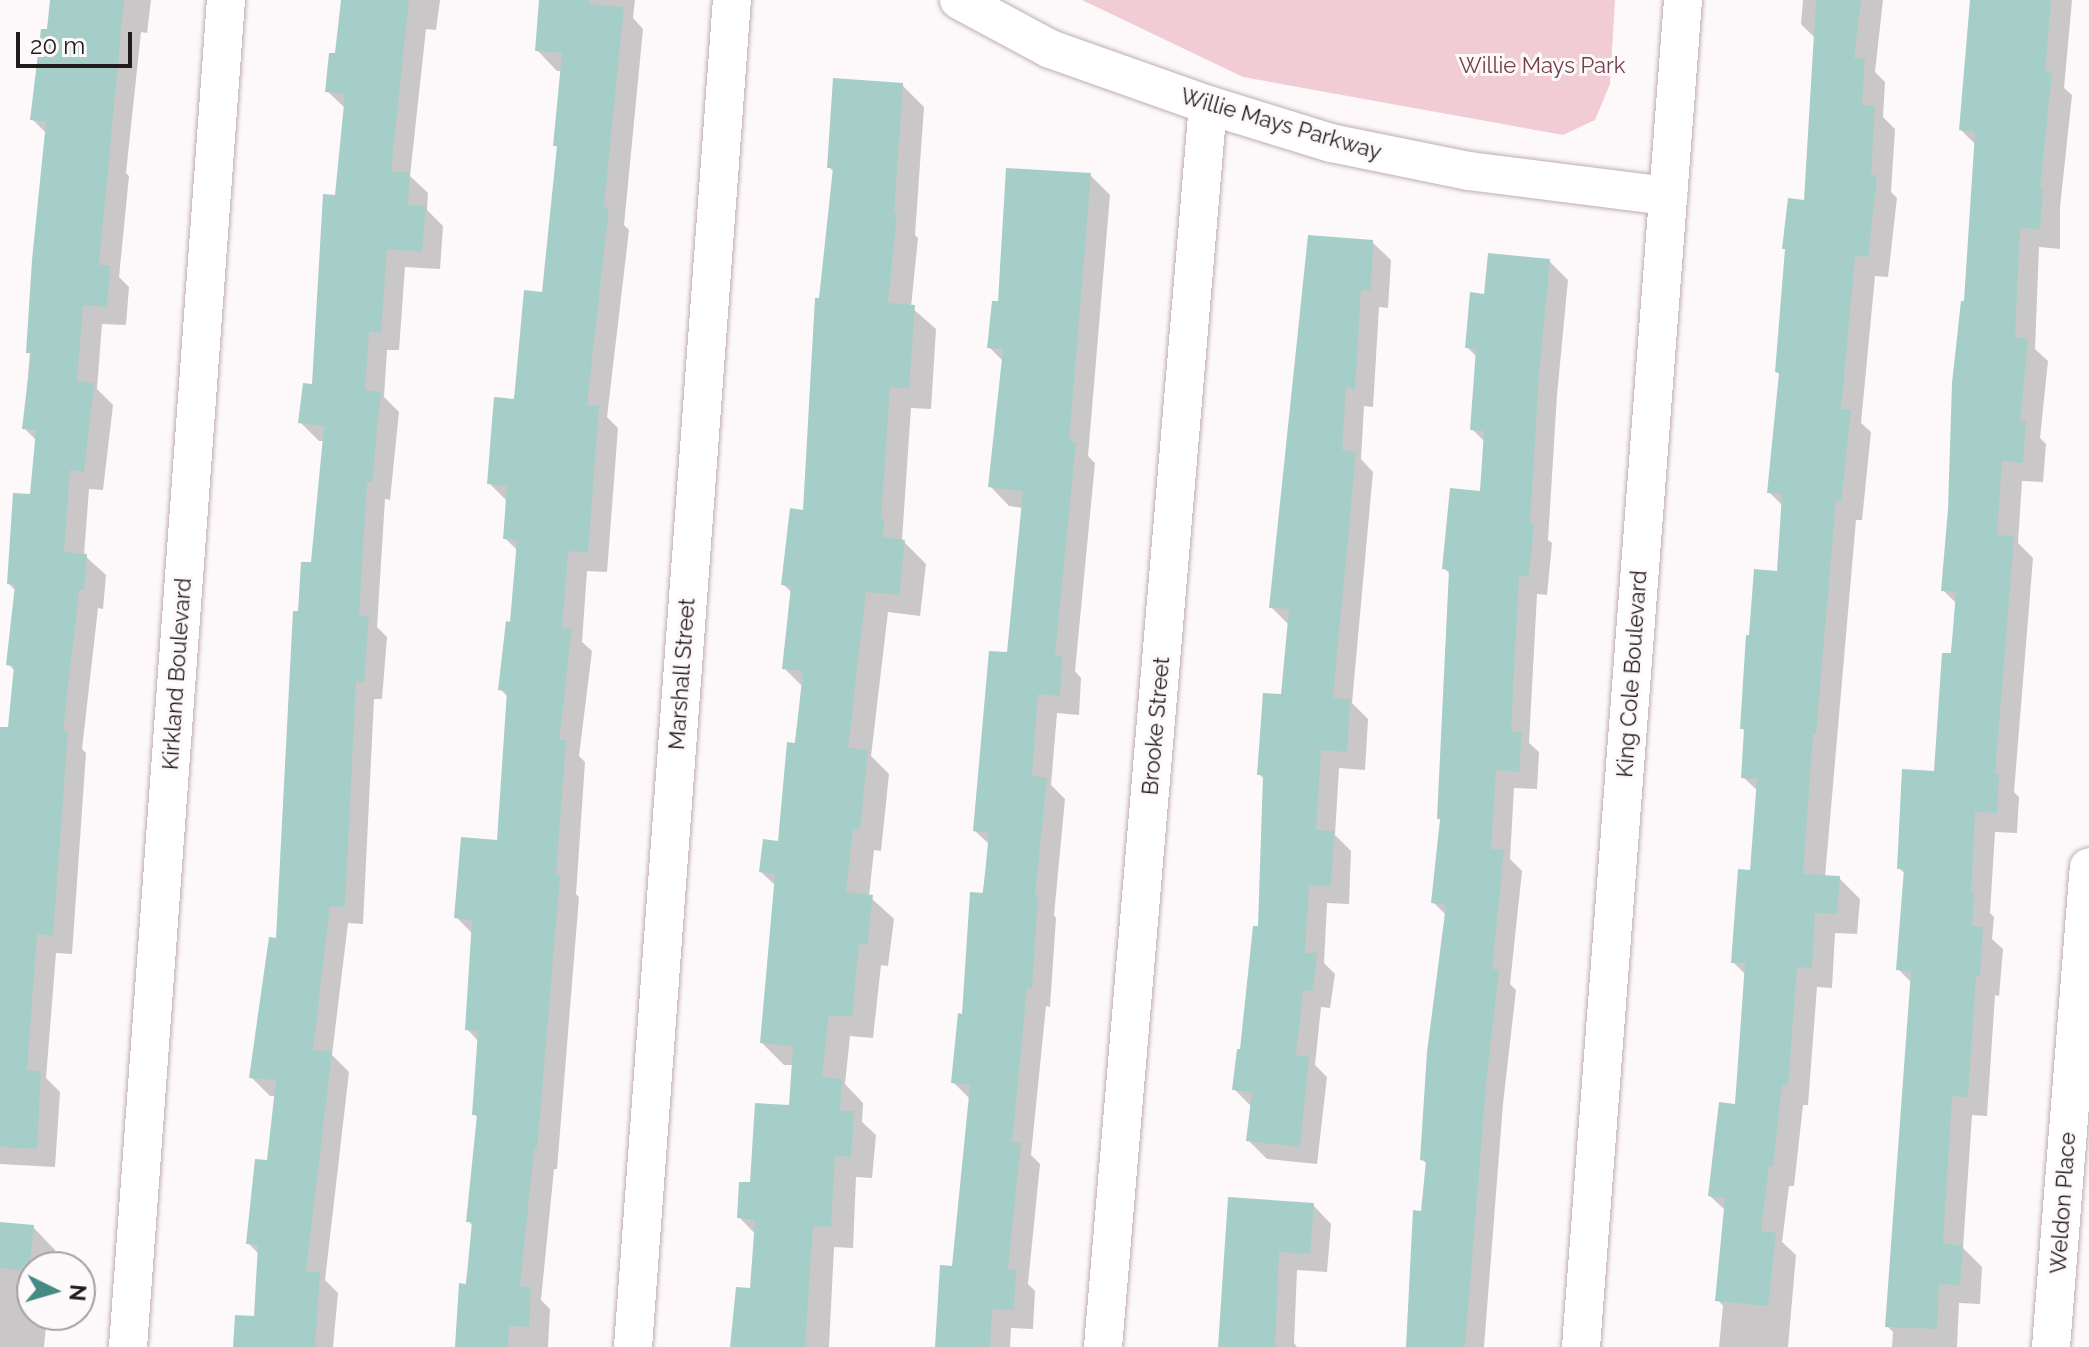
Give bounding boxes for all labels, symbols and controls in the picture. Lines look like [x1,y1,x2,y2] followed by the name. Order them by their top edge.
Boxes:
[20,16,136,66] scale bar
[30,31,85,60] text: 20 m
[1459,53,1625,79] park label: Willie Mays Park
[1177,83,1385,165] street label: Willie Mays Parkway
[1612,570,1652,778] street label: King Cole Boulevard
[157,577,197,771] street label: Kirkland Boulevard
[663,597,701,751] street label: Marshall Street
[1137,656,1175,796] street label: Brooke Street
[2045,1131,2081,1275] street label: Weldon Place
[16,1251,96,1331] north arrow
[64,1283,92,1302] text: N

